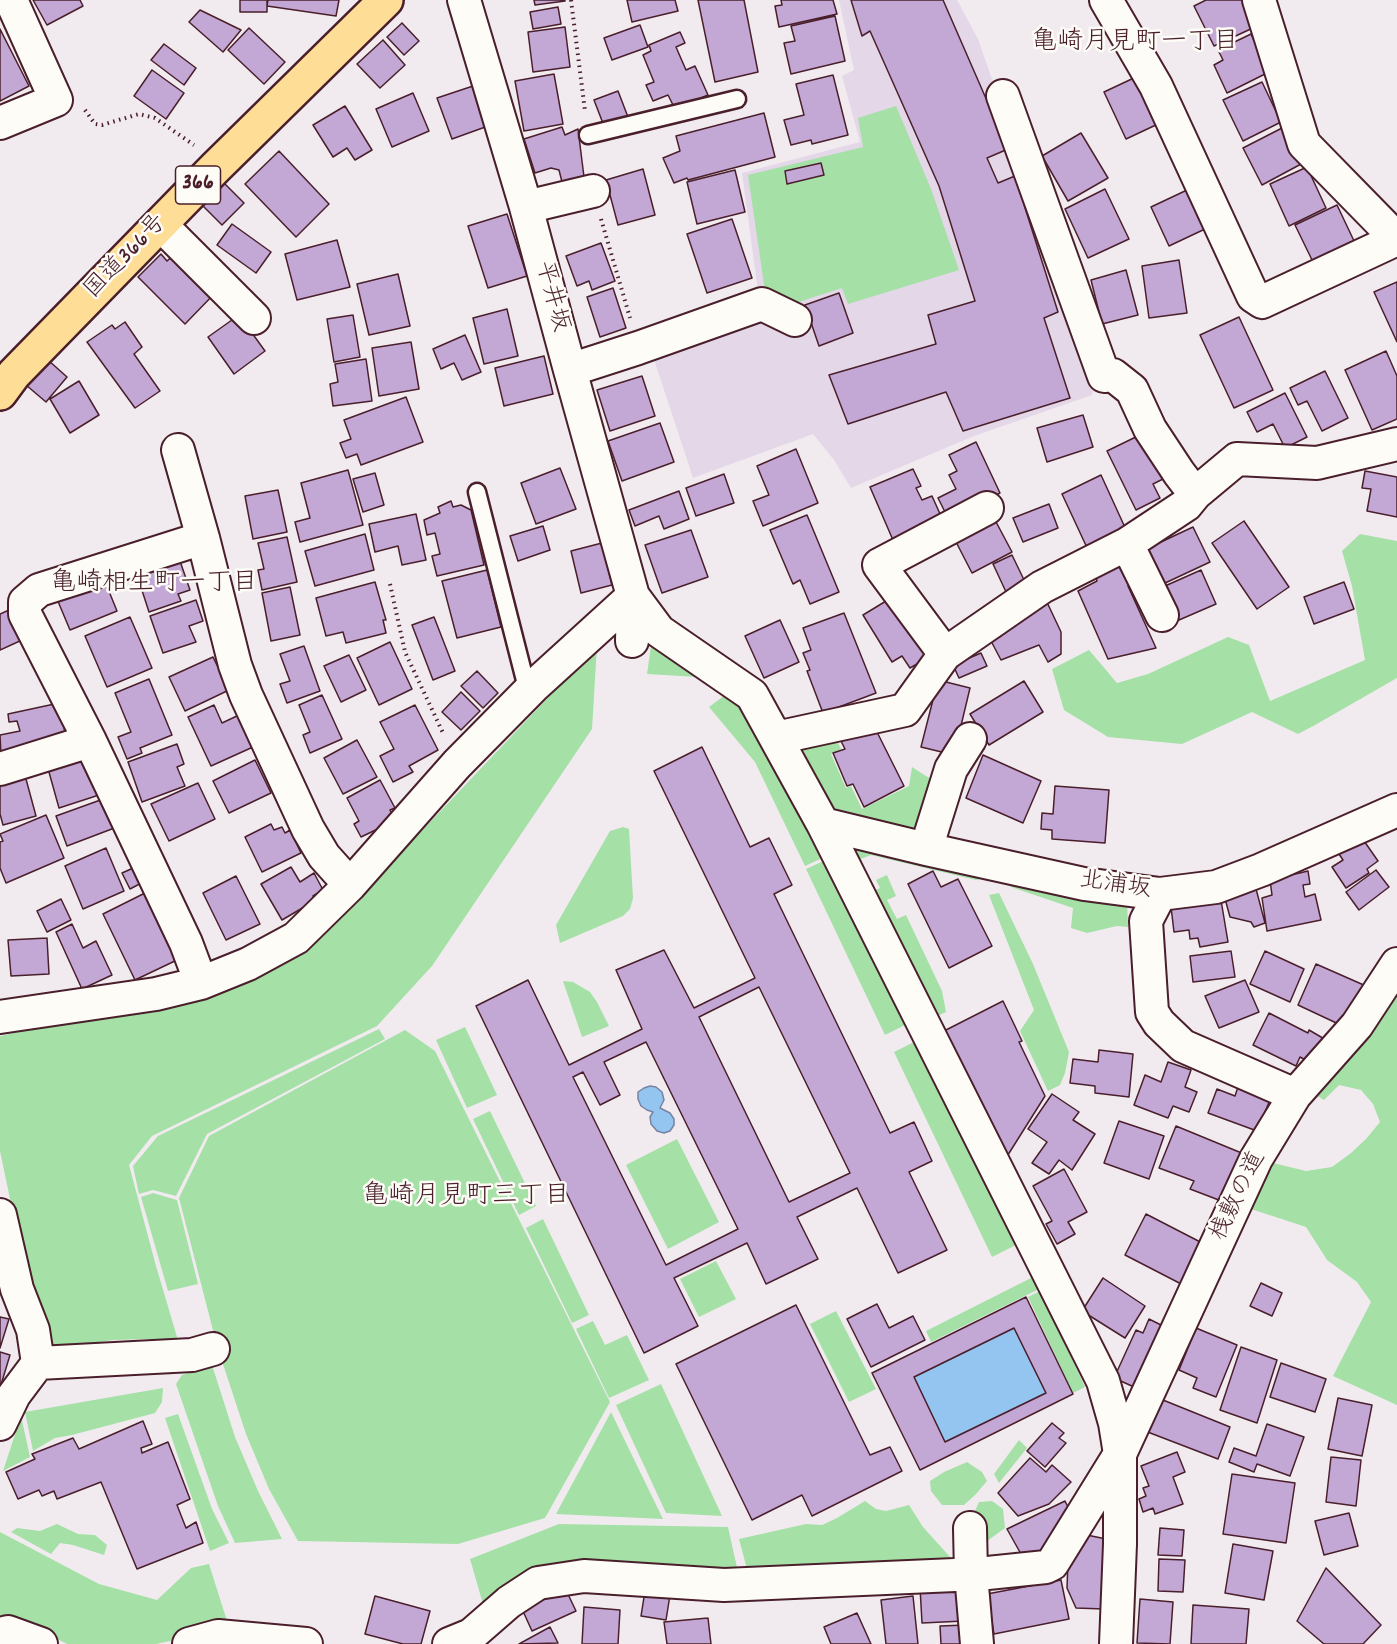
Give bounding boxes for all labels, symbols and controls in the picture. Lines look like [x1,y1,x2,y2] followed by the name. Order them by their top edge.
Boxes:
[1031,28,1239,60] district label: 亀崎月見町一丁目
[176,166,220,204] road number: 366
[80,210,174,306] street label: 国道366号
[527,258,573,336] street label: 平井坂
[50,569,258,601] district label: 亀崎相生町一丁目
[1077,868,1153,906] street label: 北浦坂
[1206,1148,1274,1246] street label: 桟敷の道
[362,1182,570,1214] district label: 亀崎月見町三丁目

